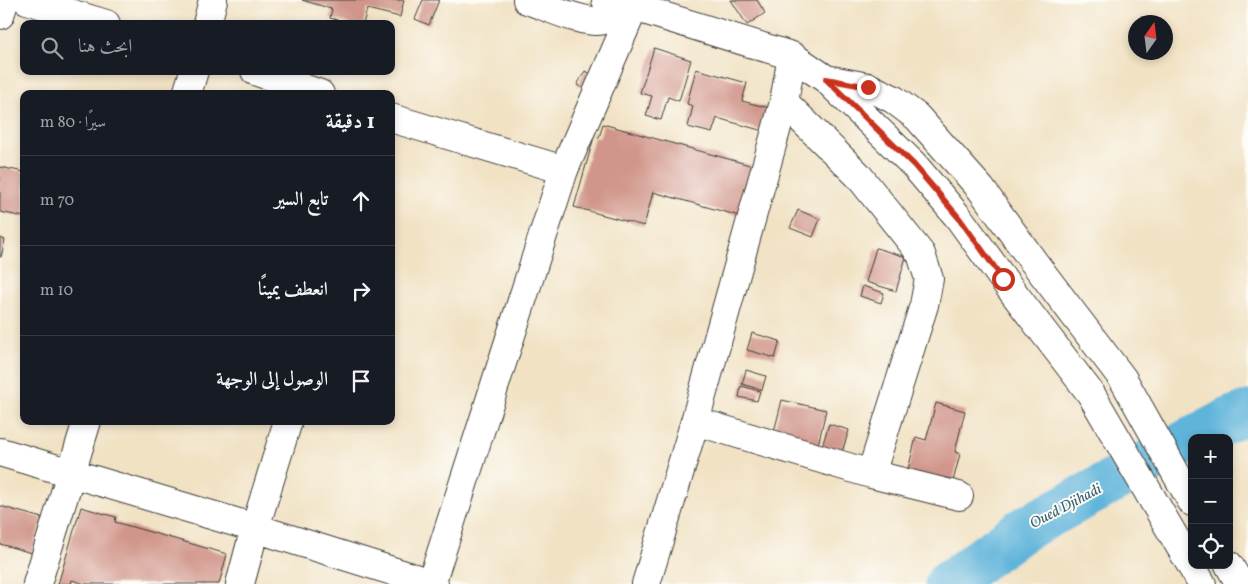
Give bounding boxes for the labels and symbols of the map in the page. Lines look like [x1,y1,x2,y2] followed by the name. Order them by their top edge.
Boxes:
[1128,15,1173,60] north arrow
[857,76,880,99] route end
[992,268,1015,291] route start
[1026,479,1106,535] water label: Oued Djihadi

